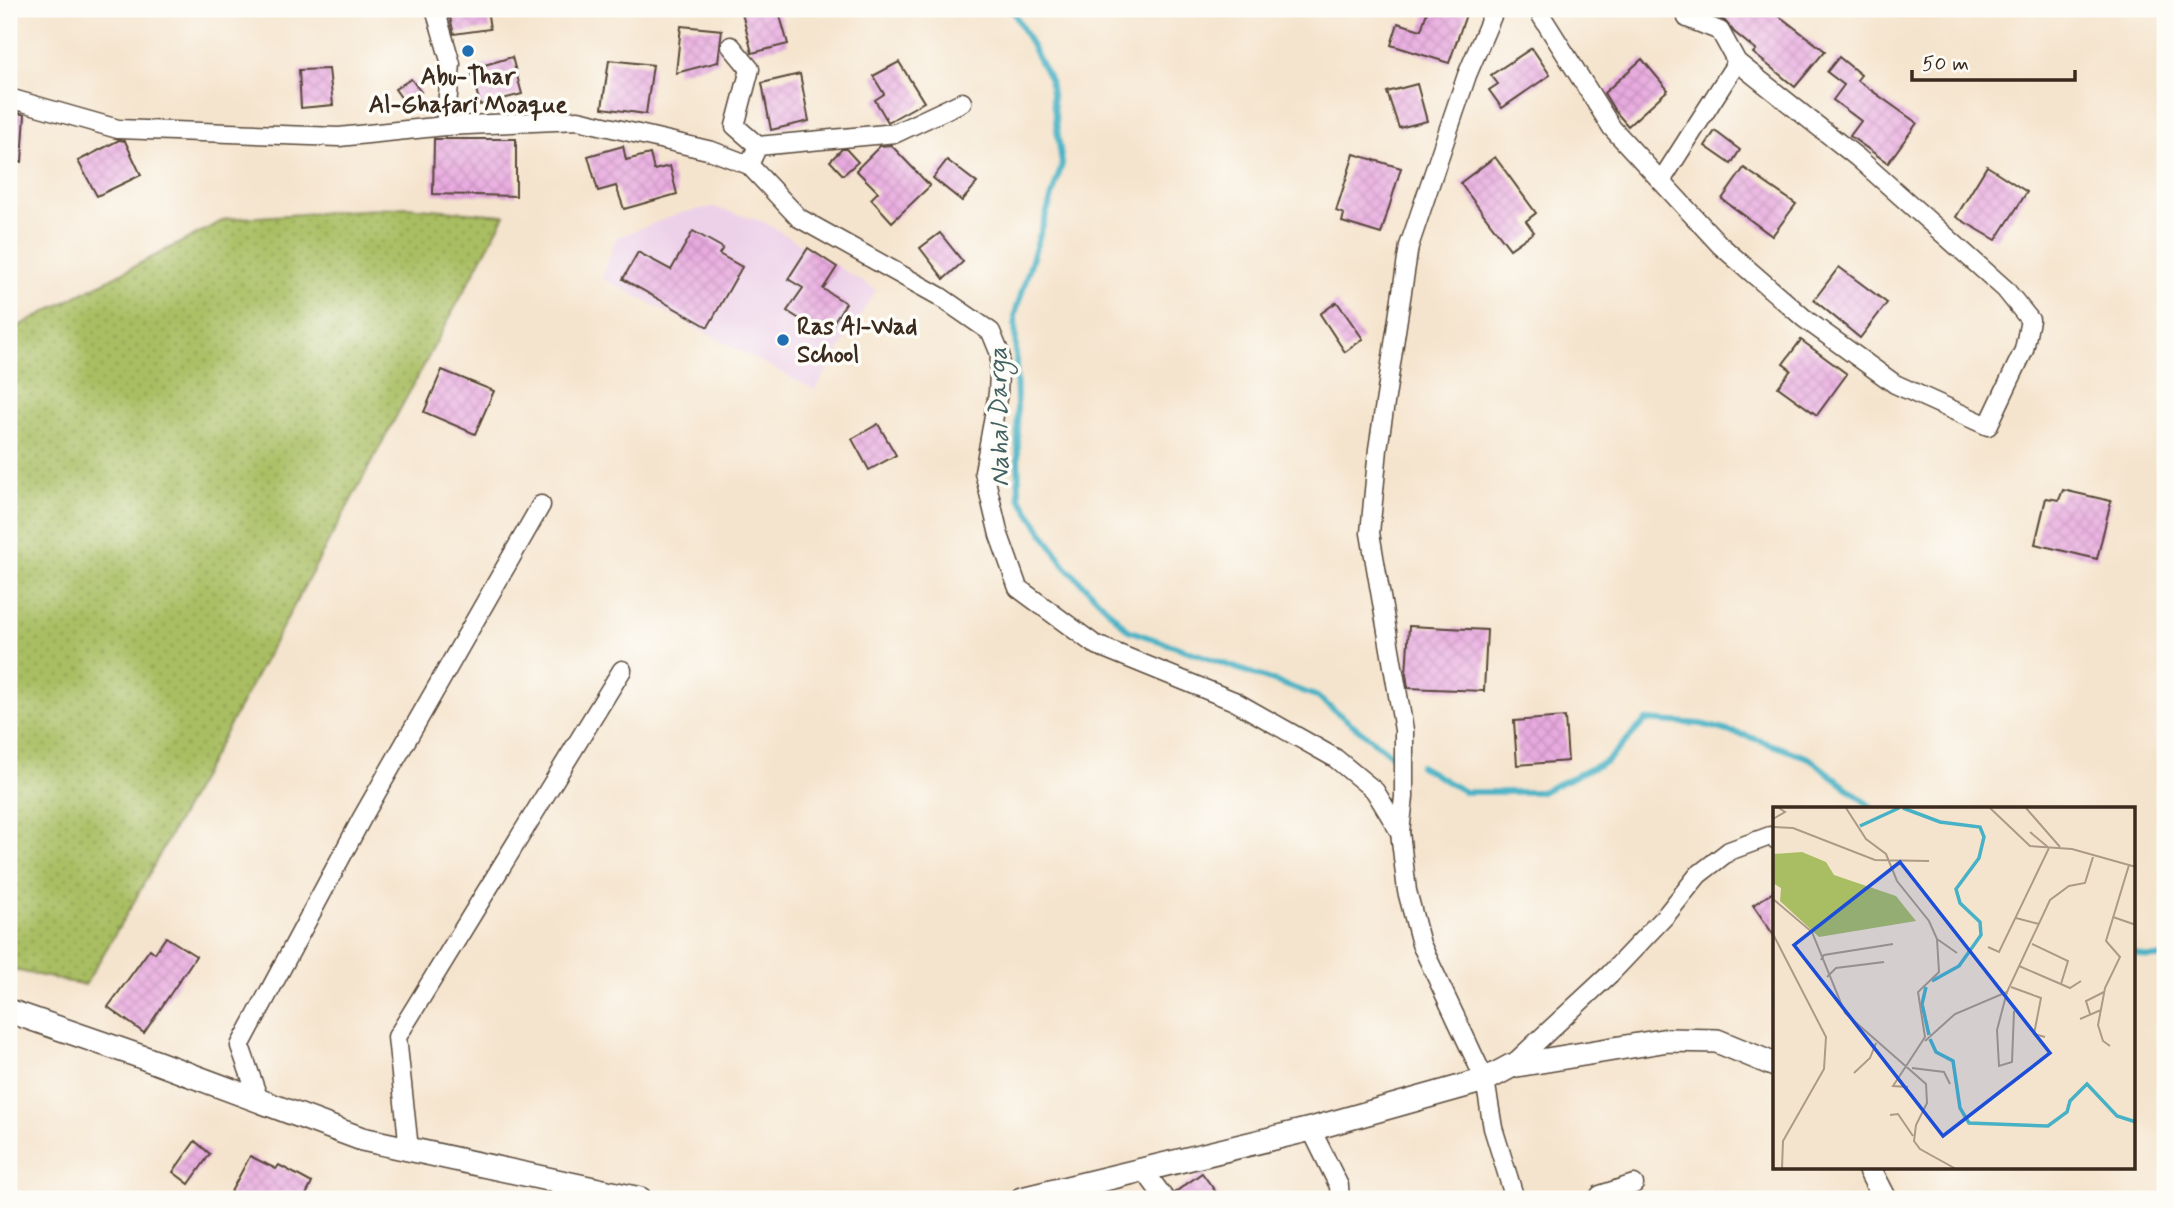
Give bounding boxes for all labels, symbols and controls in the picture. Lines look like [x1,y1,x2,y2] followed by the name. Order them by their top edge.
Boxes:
[1912,38,2074,82] scale bar
[460,43,476,59] marker: Abu-Thar Al-Ghafari Moaque
[1922,50,1969,78] text: 50 m
[369,62,567,121] place label: Abu-Thar Al-Ghafari Moaque
[797,312,917,371] place label: Ras Al-Wad School
[775,332,791,348] marker: Ras Al-Wad School
[982,347,1020,487] water label: Nahal Darga
[1773,807,2136,1170] inset map

